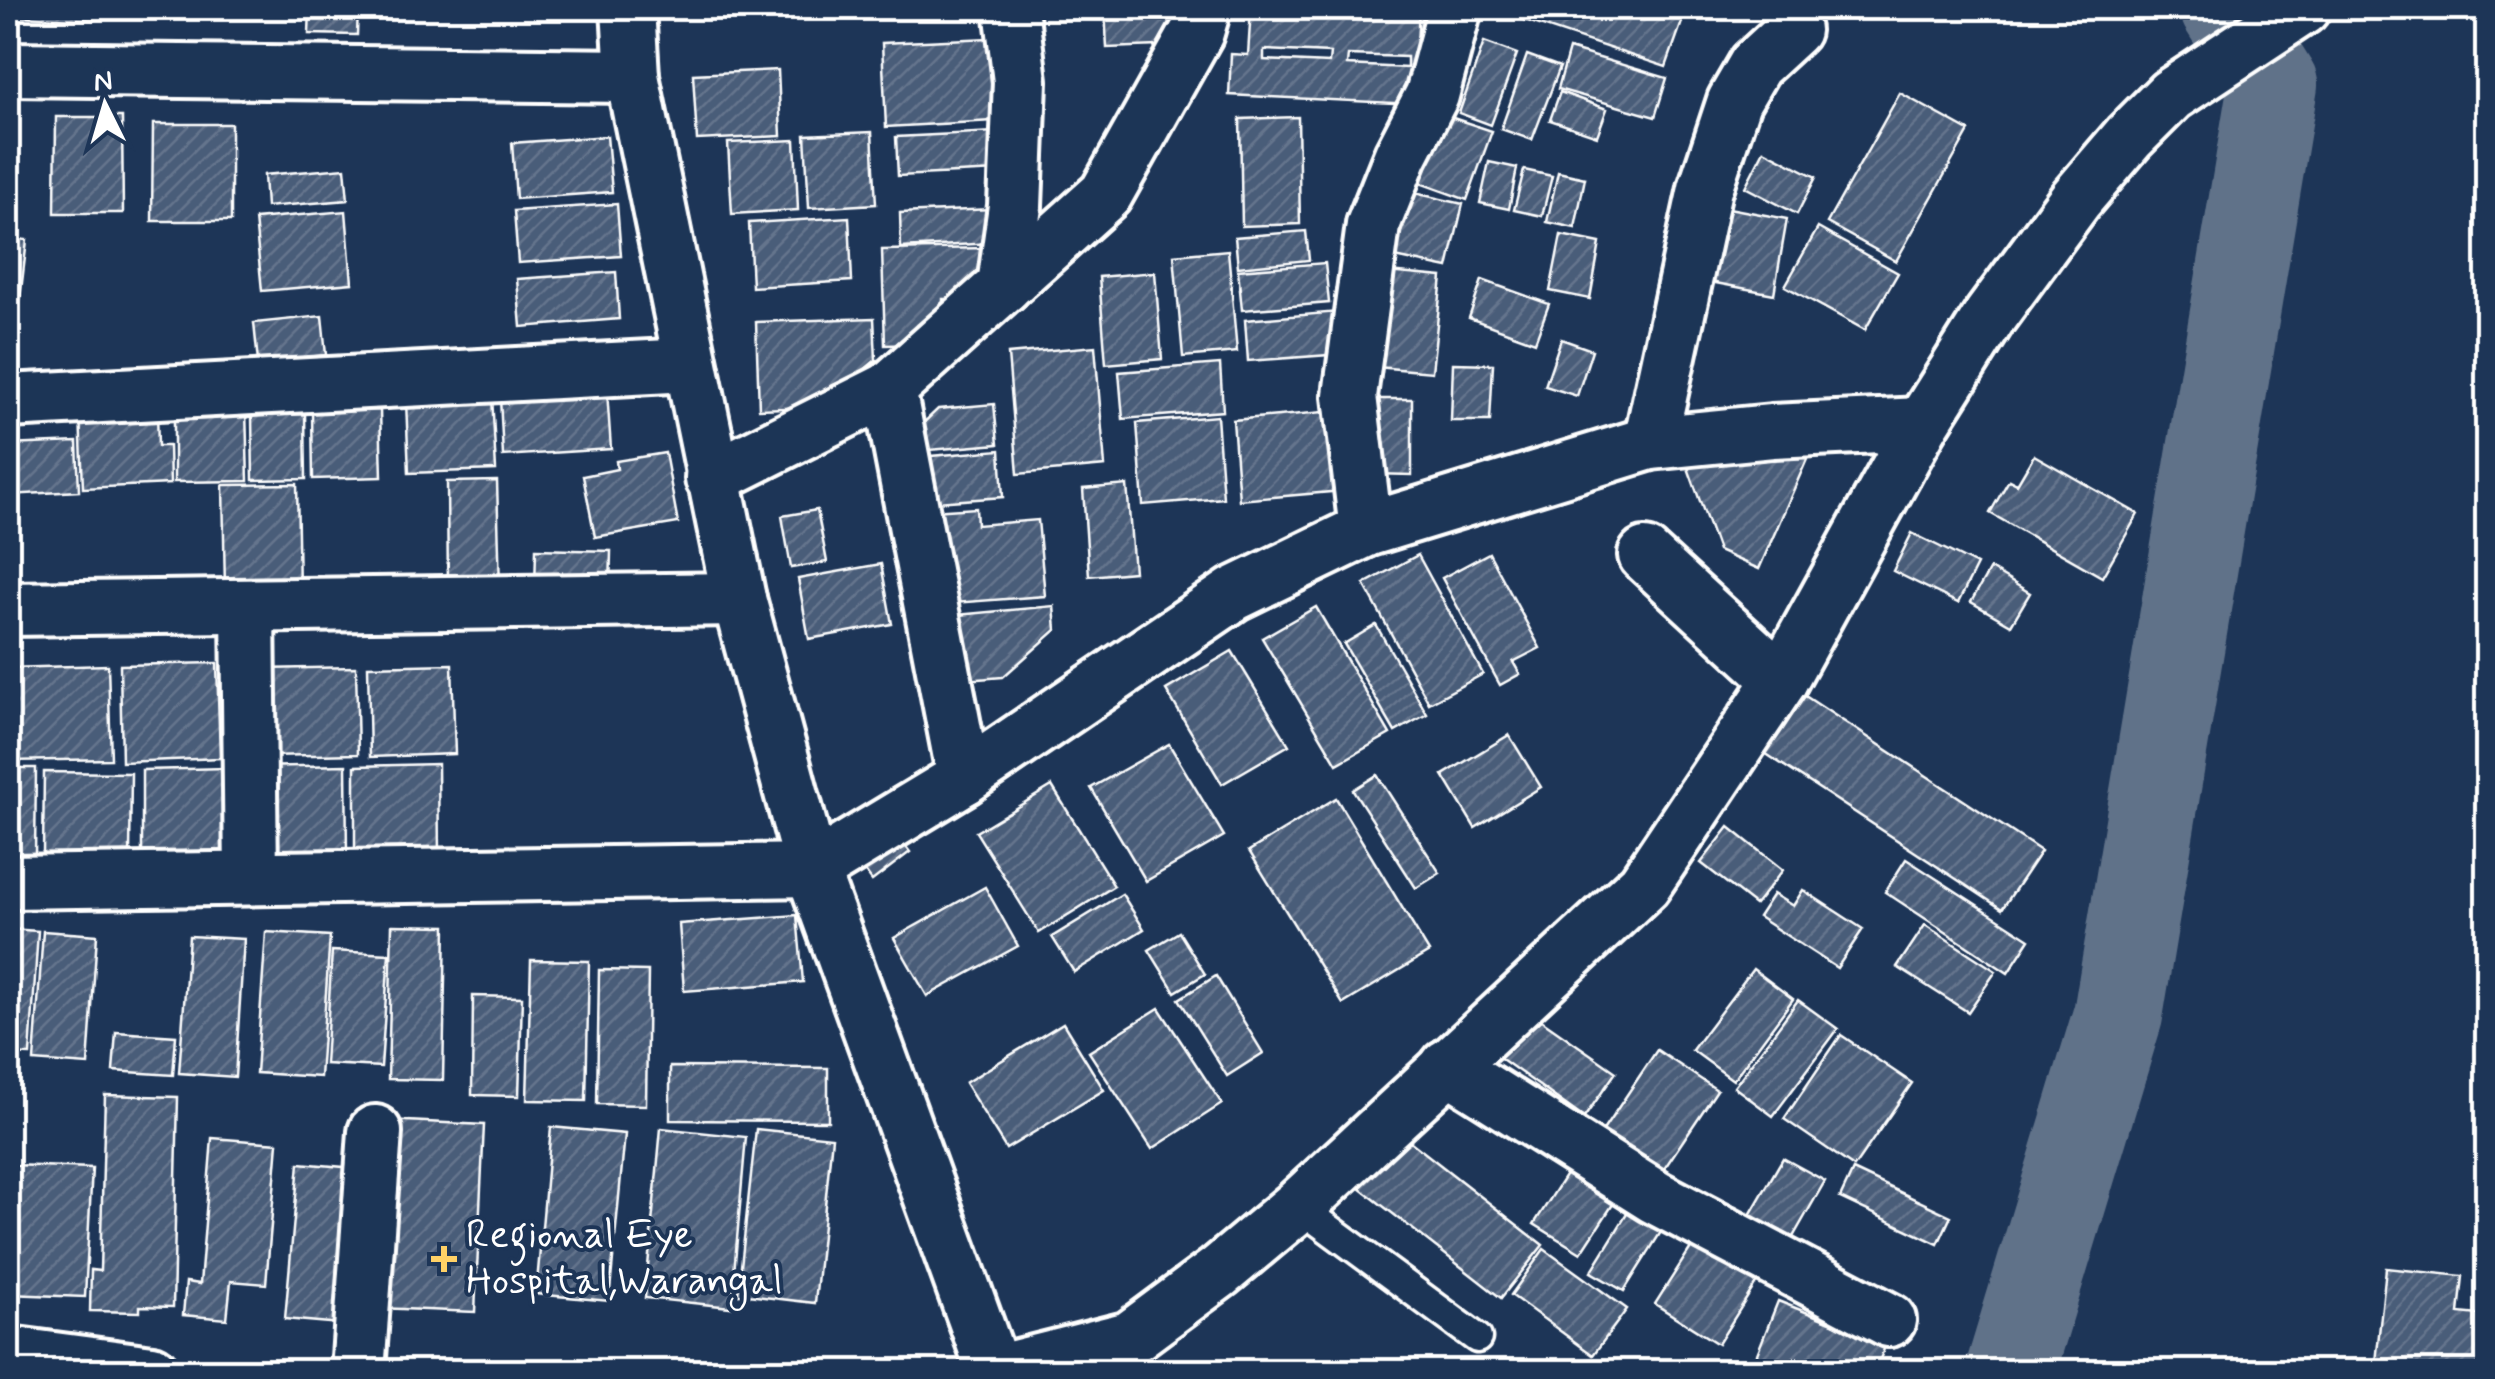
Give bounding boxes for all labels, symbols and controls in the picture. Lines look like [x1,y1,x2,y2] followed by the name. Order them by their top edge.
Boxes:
[55,55,155,155] north arrow
[92,63,114,102] text: N
[466,1210,783,1311] place label: Regional Eye Hospital,Warangal
[431,1246,457,1272] marker: Regional Eye Hospital,Warangal

